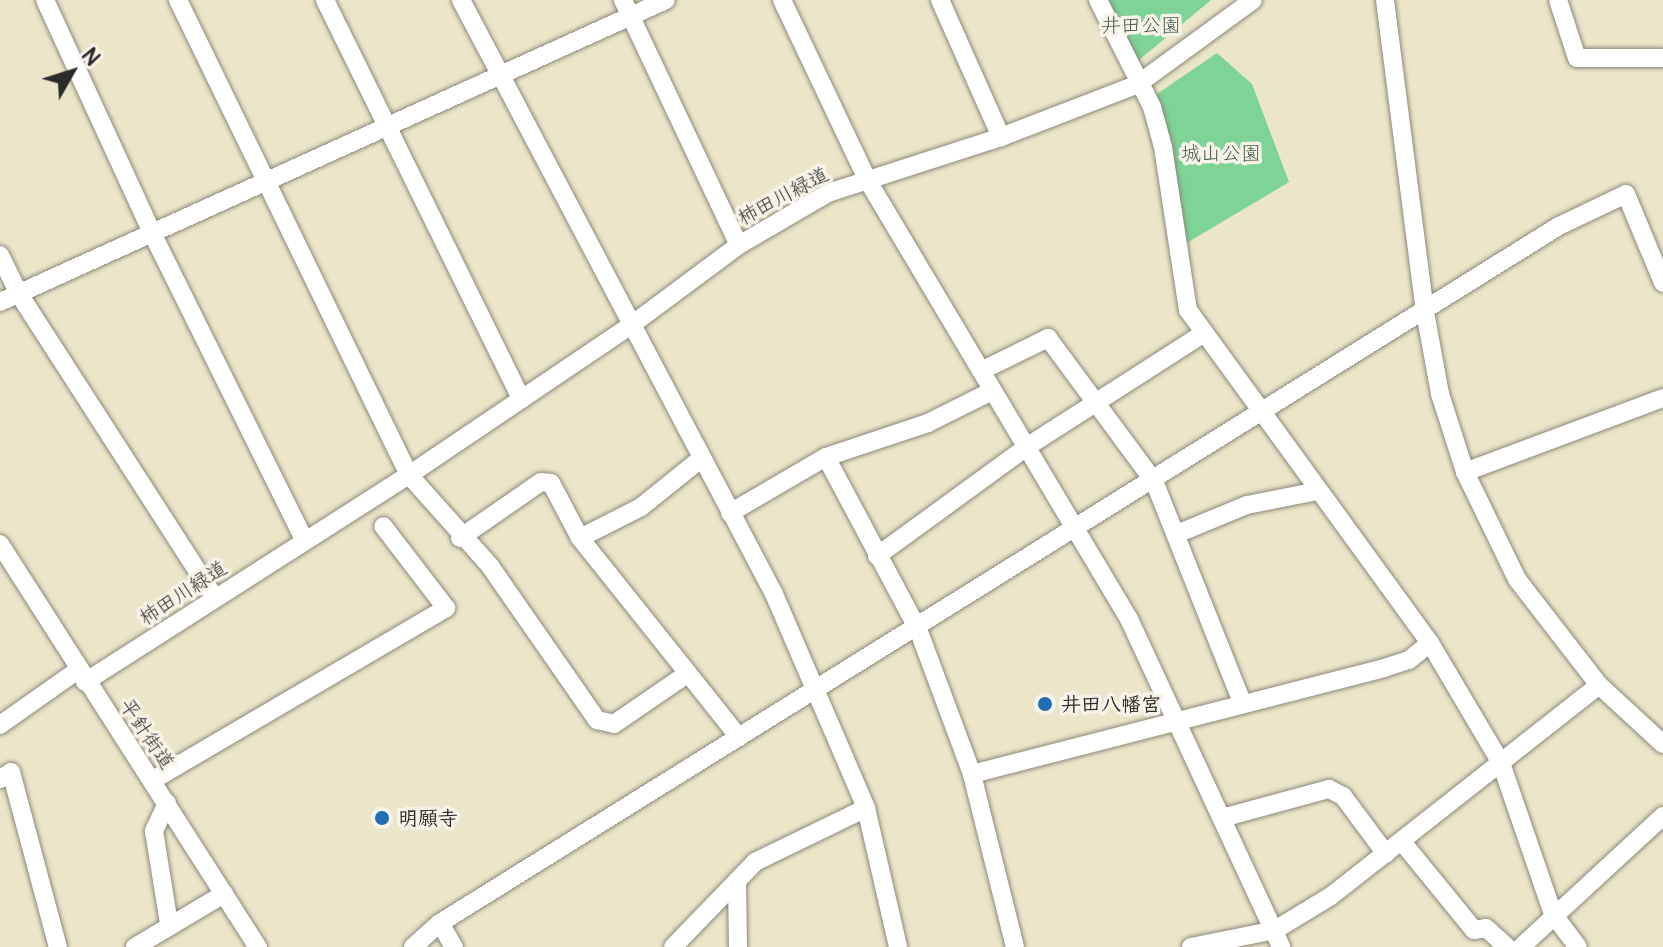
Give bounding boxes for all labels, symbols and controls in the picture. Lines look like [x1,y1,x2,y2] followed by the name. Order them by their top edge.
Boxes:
[1101,13,1181,37] park label: 井田公園
[32,32,112,112] north arrow
[75,42,106,71] text: N
[1181,141,1261,165] park label: 城山公園
[733,162,833,230] street label: 柿田川緑道
[135,556,231,630] street label: 柿田川緑道
[1061,692,1161,716] place label: 井田八幡宮
[115,694,179,774] street label: 平針街道
[1036,695,1054,713] marker: 井田八幡宮
[398,806,458,830] place label: 明願寺
[373,809,391,827] marker: 明願寺

